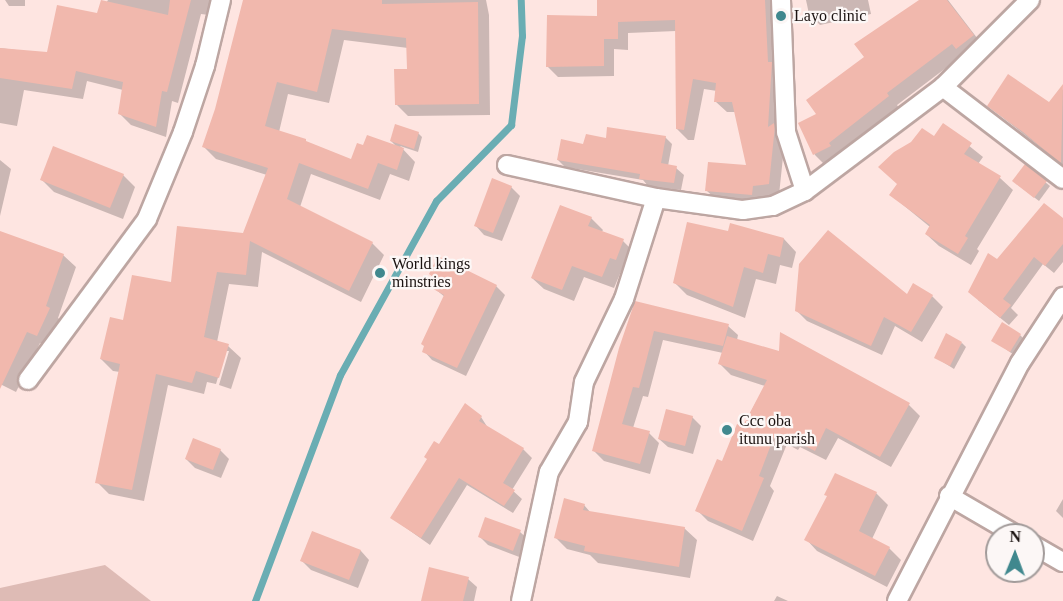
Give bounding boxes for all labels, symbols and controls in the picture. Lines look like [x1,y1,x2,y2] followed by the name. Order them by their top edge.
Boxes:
[794,6,866,26] place label: Layo clinic
[772,7,790,25] marker: Layo clinic
[392,254,470,292] place label: World kings minstries
[373,266,387,280] marker: World kings minstries
[739,411,815,449] place label: Ccc oba itunu parish
[720,423,734,437] marker: Ccc oba itunu parish
[985,523,1045,583] north arrow
[1009,528,1021,545] text: N

